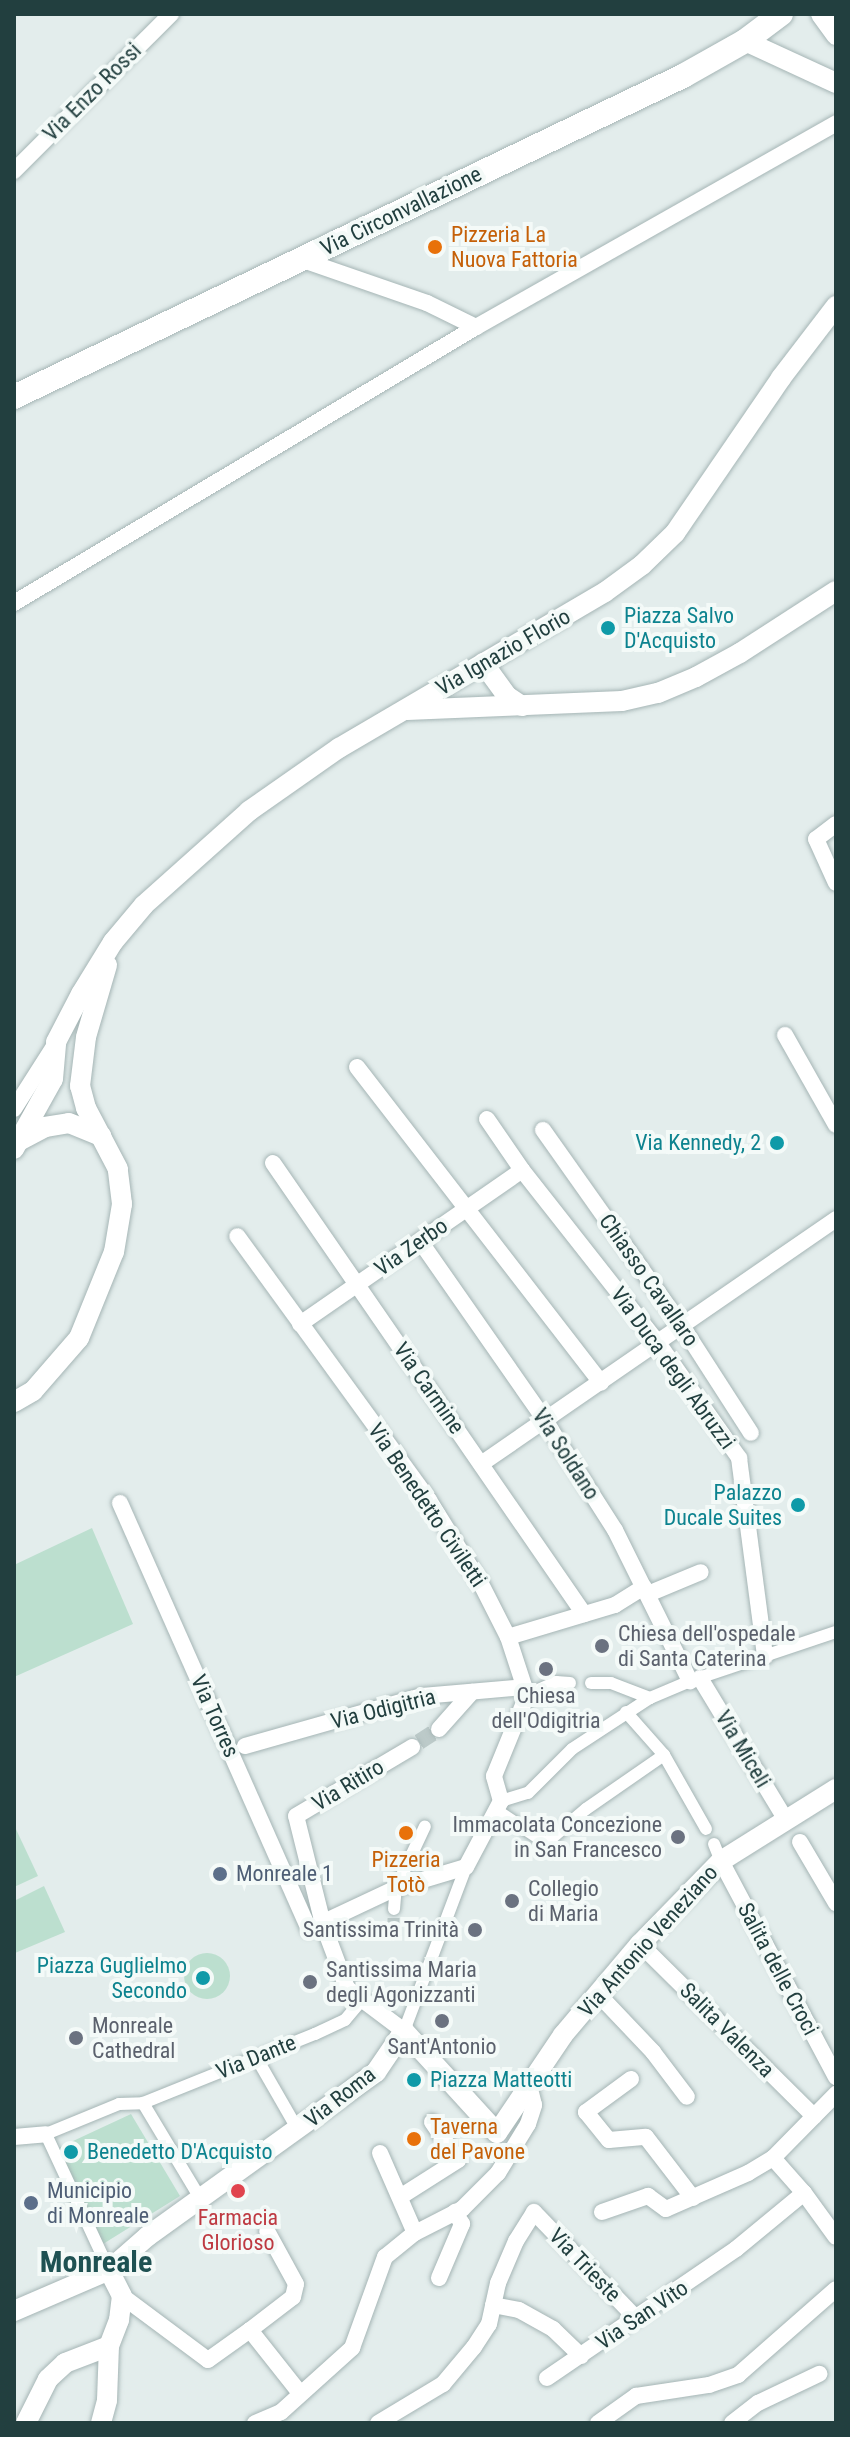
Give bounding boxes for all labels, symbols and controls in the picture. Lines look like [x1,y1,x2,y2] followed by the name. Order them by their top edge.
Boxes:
[37,37,147,147] street label: Via Enzo Rossi
[316,161,486,261] street label: Via Circonvallazione
[451,221,578,272] place label: Pizzeria La Nuova Fattoria
[426,238,444,256] marker: Pizzeria La Nuova Fattoria
[624,602,734,654] place label: Piazza Salvo D'Acquisto
[431,603,575,701] street label: Via Ignazio Florio
[599,619,617,637] marker: Piazza Salvo D'Acquisto
[635,1130,761,1156] place label: Via Kennedy, 2
[768,1134,786,1152] marker: Via Kennedy, 2
[594,1209,704,1351] street label: Chiasso Cavallaro
[369,1212,453,1282] street label: Via Zerbo
[605,1282,741,1454] street label: Via Duca degli Abruzzi
[388,1337,470,1439] street label: Via Carmine
[527,1403,605,1505] street label: Via Soldano
[362,1418,492,1592] street label: Via Benedetto Civiletti
[664,1479,782,1530] place label: Palazzo Ducale Suites
[789,1496,807,1514] marker: Palazzo Ducale Suites
[618,1620,796,1672] place label: Chiesa dell'ospedale di Santa Caterina
[593,1637,611,1655] marker: Chiesa dell'ospedale di Santa Caterina
[537,1660,555,1678] marker: Chiesa dell'Odigitria
[185,1670,245,1762] street label: Via Torres
[491,1682,601,1734] place label: Chiesa dell'Odigitria
[328,1683,438,1735] street label: Via Odigitria
[710,1706,776,1792] street label: Via Miceli
[307,1753,389,1817] street label: Via Ritiro
[453,1811,662,1862] place label: Immacolata Concezione in San Francesco
[397,1824,415,1842] marker: Pizzeria Totò
[669,1828,687,1846] marker: Immacolata Concezione in San Francesco
[372,1846,440,1898] place label: Pizzeria Totò
[573,1860,723,2022] street label: Via Antonio Veneziano
[236,1861,333,1887] place label: Monreale 1
[211,1865,229,1883] marker: Monreale 1
[528,1875,599,1926] place label: Collegio di Maria
[503,1892,521,1910] marker: Collegio di Maria
[732,1898,824,2040] street label: Salita delle Croci
[302,1917,459,1943] place label: Santissima Trinità
[466,1921,484,1939] marker: Santissima Trinità
[37,1952,187,2004] place label: Piazza Guglielmo Secondo
[326,1956,477,2008] place label: Santissima Maria degli Agonizzanti
[194,1969,212,1987] marker: Piazza Guglielmo Secondo
[301,1973,319,1991] marker: Santissima Maria degli Agonizzanti
[674,1977,780,2083] street label: Salita Valenza
[92,2012,175,2064] place label: Monreale Cathedral
[433,2012,451,2030] marker: Sant'Antonio
[67,2029,85,2047] marker: Monreale Cathedral
[212,2029,300,2085] street label: Via Dante
[387,2034,497,2060] place label: Sant'Antonio
[299,2061,381,2133] street label: Via Roma
[430,2067,572,2093] place label: Piazza Matteotti
[405,2071,423,2089] marker: Piazza Matteotti
[430,2113,525,2164] place label: Taverna del Pavone
[405,2130,423,2148] marker: Taverna del Pavone
[87,2139,272,2165] place label: Benedetto D'Acquisto
[62,2143,80,2161] marker: Benedetto D'Acquisto
[47,2177,149,2228] place label: Municipio di Monreale
[229,2182,247,2200] marker: Farmacia Glorioso
[22,2194,40,2212] marker: Municipio di Monreale
[198,2204,278,2256] place label: Farmacia Glorioso
[543,2223,627,2307] street label: Via Trieste
[40,2244,152,2280] district label: Monreale
[591,2275,693,2355] street label: Via San Vito

